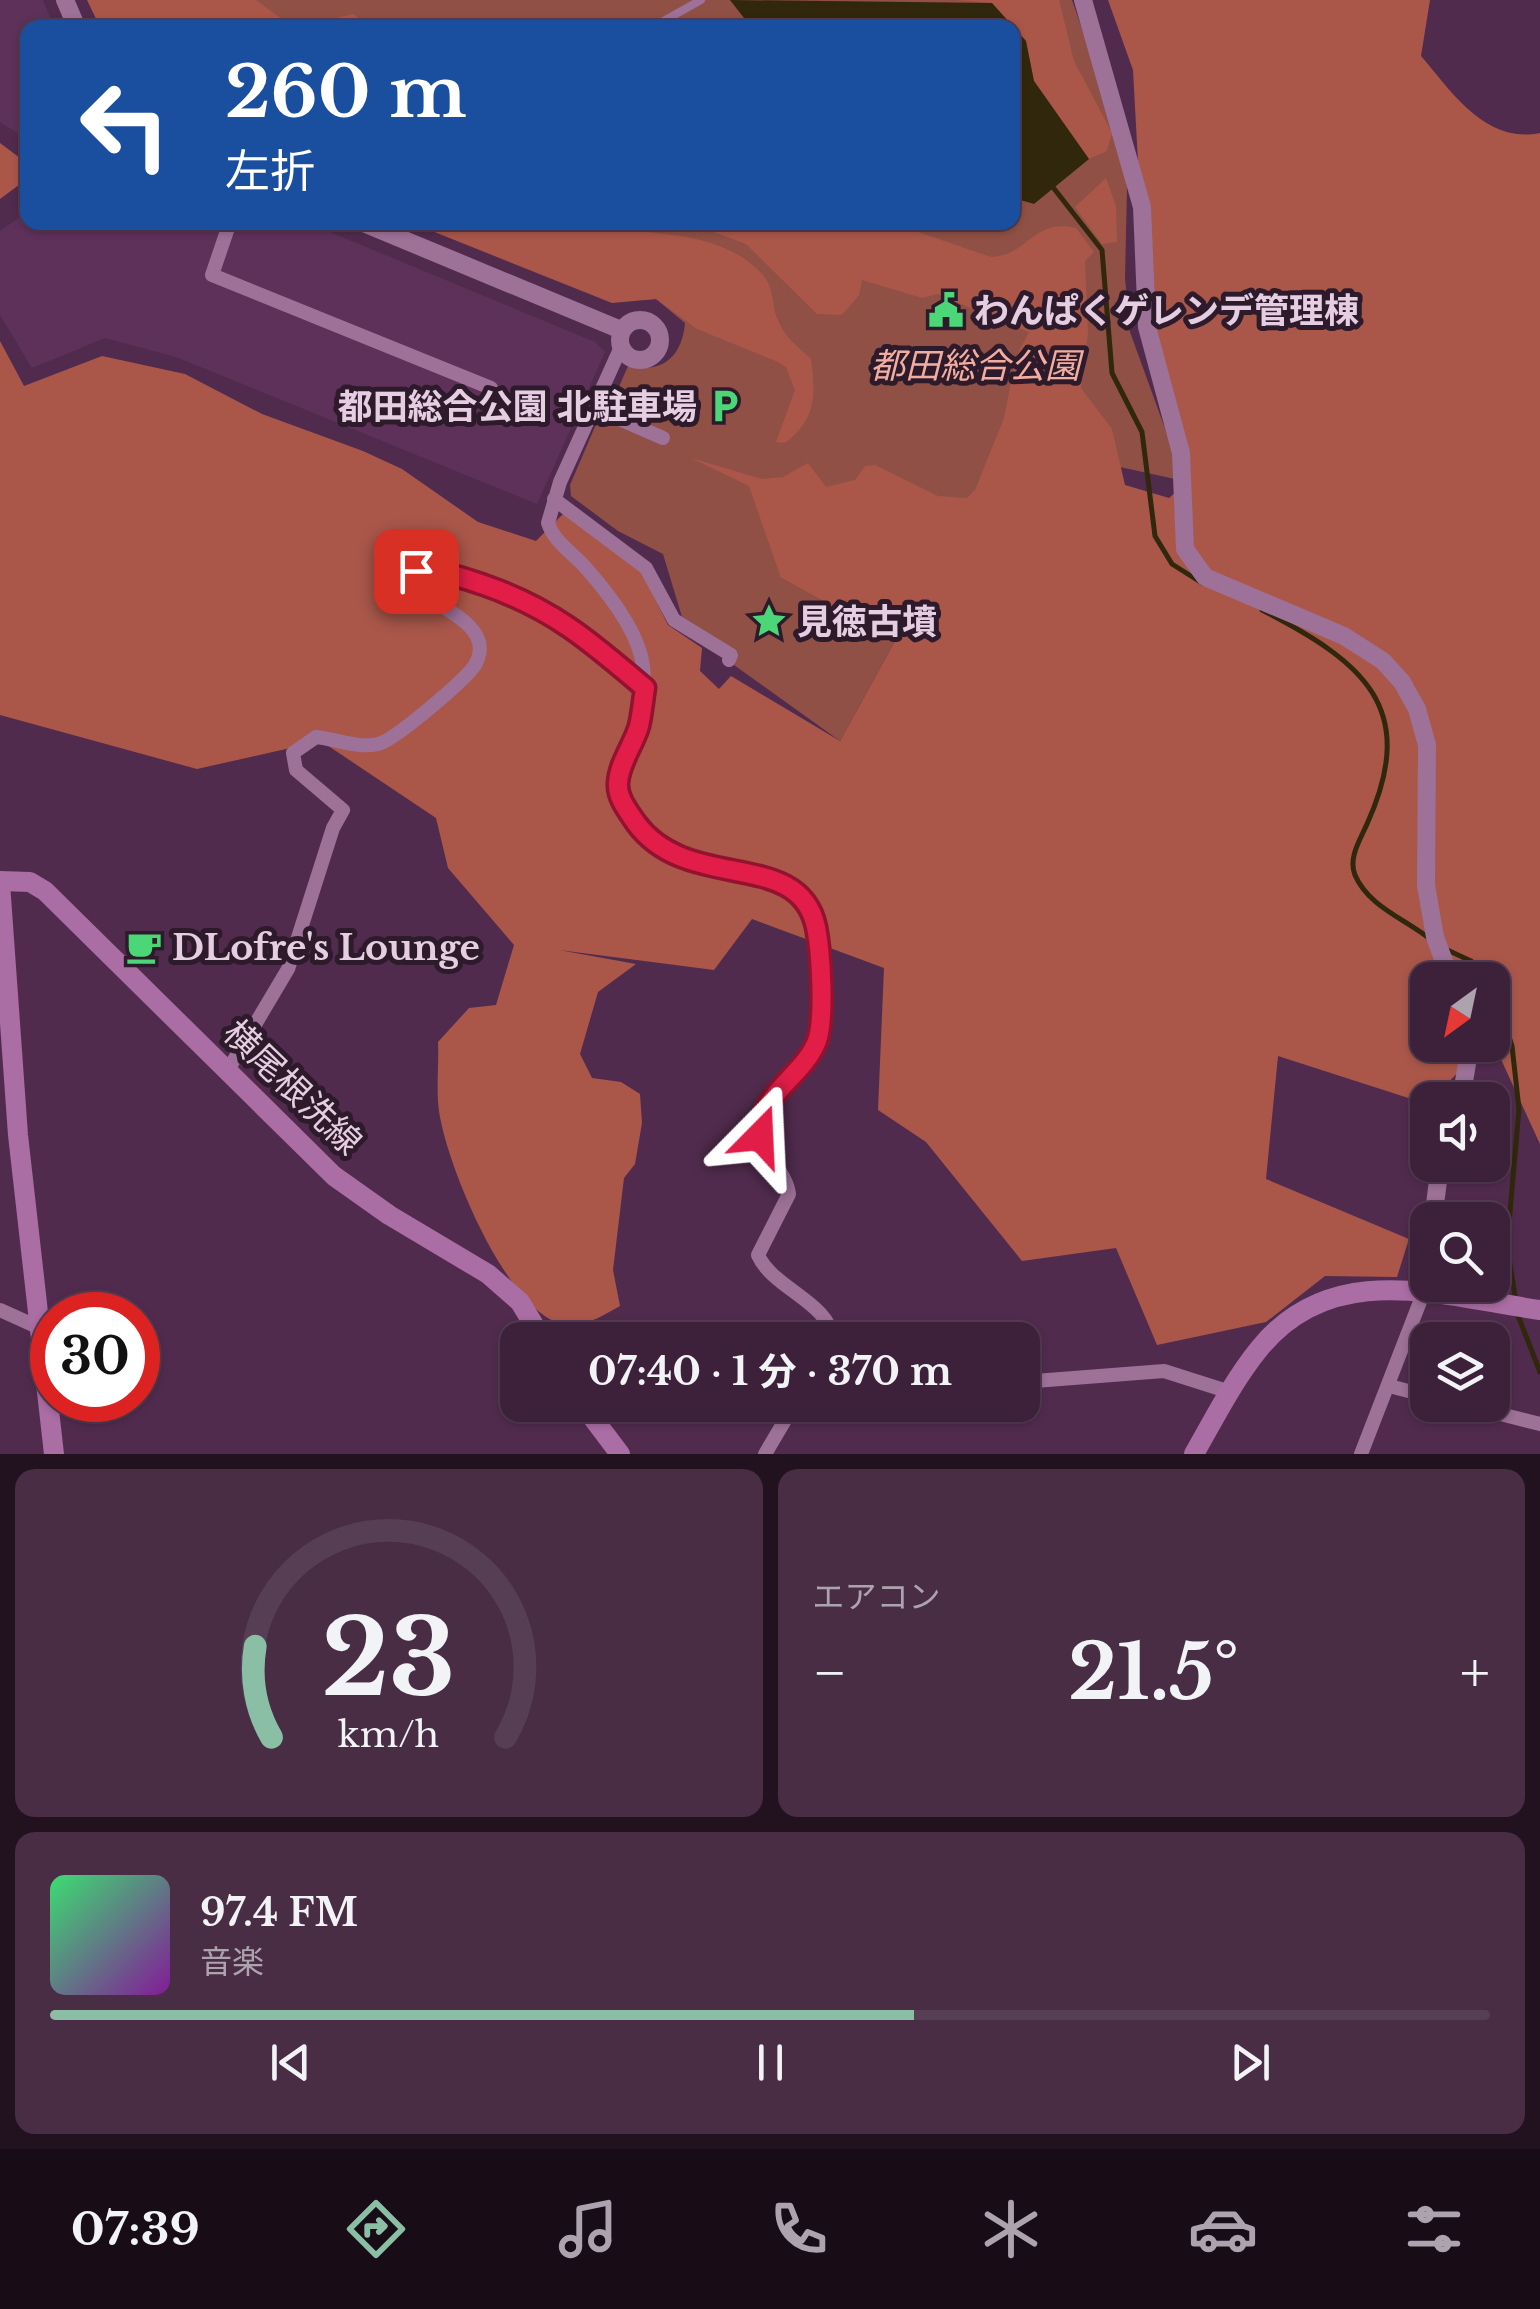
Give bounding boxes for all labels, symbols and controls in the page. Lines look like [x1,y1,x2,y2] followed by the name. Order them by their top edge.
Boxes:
[225,49,467,136] text: 260 m
[60,60,190,190] icon: left
[225,143,315,199] text: 左折
[974,289,1359,332] place label: わんぱくゲレンデ管理棟
[927,291,965,329] public building icon: わんぱくゲレンデ管理棟
[870,344,1085,387] park label: 都田総合公園
[338,385,697,428] place label: 都田総合公園 北駐車場
[706,387,744,425] parking icon: 都田総合公園 北駐車場
[374,529,459,614] pin
[389,544,444,599] icon: arrive
[797,600,937,643] place label: 見徳古墳
[750,602,788,640] place icon: 見徳古墳
[172,926,480,969] place label: DLofre's Lounge
[125,928,163,966] cafe icon: DLofre's Lounge
[1410,962,1510,1062] north arrow
[1410,962,1510,1422] map controls
[215,1011,371,1163] street label: 横尾根洗線
[1410,1082,1510,1182] button: sound
[708,1084,812,1188] position arrow
[1410,1202,1510,1302] button: search
[30,1292,160,1422] speed limit sign: 30
[1410,1322,1510,1422] button: layers
[588,1348,952,1395] text: 07:40 · 1 分 · 370 m
[813,1577,941,1617] text: エアコン
[322,1594,456,1723] text: 23
[1068,1626,1239,1719] text: 21.5°
[813,1639,847,1707] text: −
[1460,1639,1490,1707] text: +
[338,1712,439,1757] text: km/h
[200,1889,358,1936] text: 97.4 FM
[200,1942,264,1982] text: 音楽
[263,2035,318,2090] icon: previous
[743,2035,798,2090] icon: pause
[1223,2035,1278,2090] icon: next
[341,2194,411,2264] icon: directions
[553,2194,623,2264] icon: music
[764,2194,834,2264] icon: phone
[976,2194,1046,2264] icon: climate
[1188,2194,1258,2264] icon: car
[1399,2194,1469,2264] icon: filters
[71,2201,200,2257] text: 07:39

